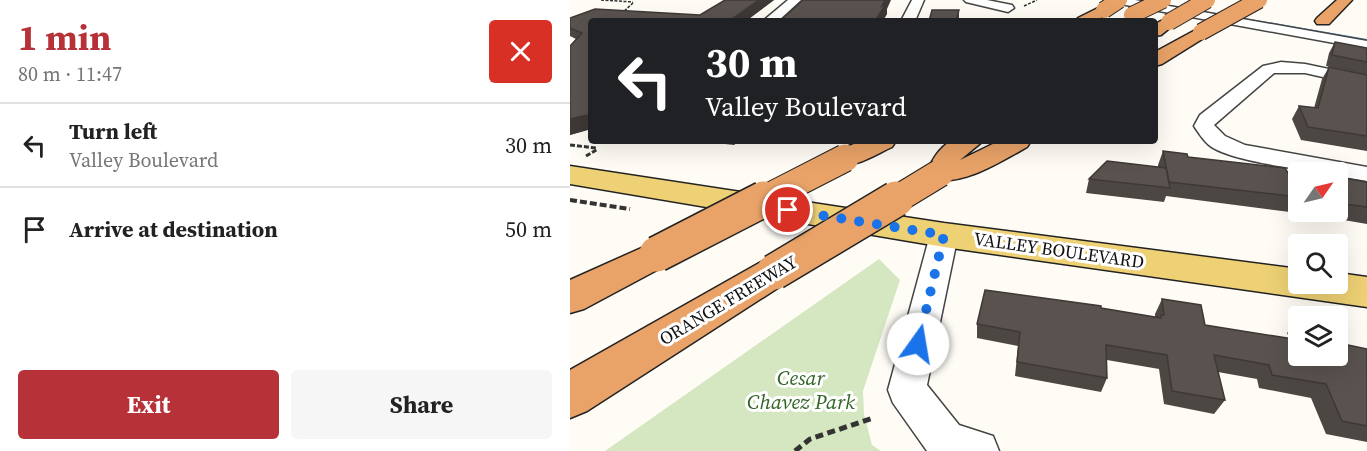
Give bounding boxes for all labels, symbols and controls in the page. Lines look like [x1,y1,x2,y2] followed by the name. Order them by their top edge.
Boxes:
[18,13,111,62] text: 1 min
[489,20,552,83] button: close
[705,33,798,91] text: 30 m
[606,42,684,120] icon: left
[18,60,122,88] text: 80 m · 11:47
[705,88,907,125] text: Valley Boulevard
[69,116,157,146] text: Turn left
[18,129,51,162] icon: left
[505,130,552,160] text: 30 m
[69,146,218,174] text: Valley Boulevard
[1288,162,1348,222] north arrow
[1288,162,1348,366] map controls
[762,184,813,235] pin
[771,193,804,226] icon: arrive
[18,213,51,246] icon: arrive
[69,214,278,244] text: Arrive at destination
[505,214,552,244] text: 50 m
[972,226,1146,274] street label: VALLEY BOULEVARD
[1288,234,1348,294] button: search
[655,249,802,351] street label: ORANGE FREEWAY
[1288,306,1348,366] button: layers
[886,312,950,376] position arrow
[747,363,855,416] park label: Cesar Chavez Park
[18,370,279,439] button: Exit
[291,370,552,439] button: Share

